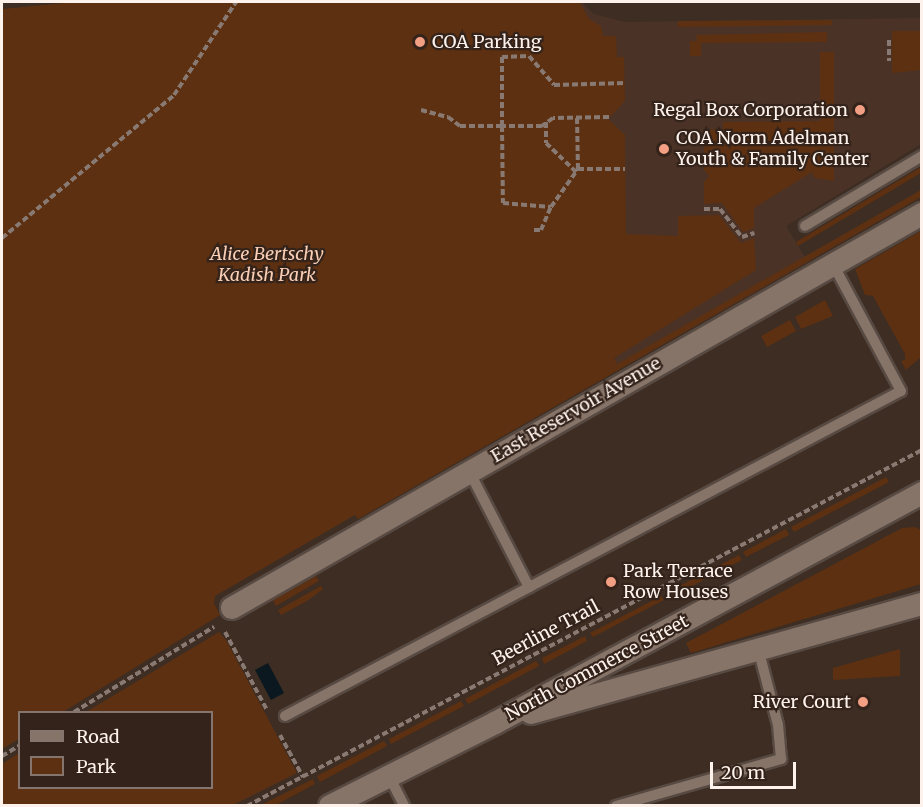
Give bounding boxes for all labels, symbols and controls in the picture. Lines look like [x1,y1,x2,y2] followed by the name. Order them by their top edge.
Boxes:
[432,31,542,53] place label: COA Parking
[413,35,427,49] marker: COA Parking
[653,99,848,121] place label: Regal Box Corporation
[853,103,867,117] marker: Regal Box Corporation
[676,128,869,170] place label: COA Norm Adelman Youth & Family Center
[657,142,671,156] marker: COA Norm Adelman Youth & Family Center
[210,244,324,286] park label: Alice Bertschy Kadish Park
[487,353,665,467] street label: East Reservoir Avenue
[623,561,733,604] place label: Park Terrace Row Houses
[604,575,618,589] marker: Park Terrace Row Houses
[489,596,603,670] street label: Beerline Trail
[502,611,692,725] street label: North Commerce Street
[753,691,851,713] place label: River Court
[856,695,870,709] marker: River Court
[18,711,213,789] legend
[76,725,120,748] text: Road
[713,750,798,788] scale bar
[76,755,116,778] text: Park
[721,761,765,784] text: 20 m

